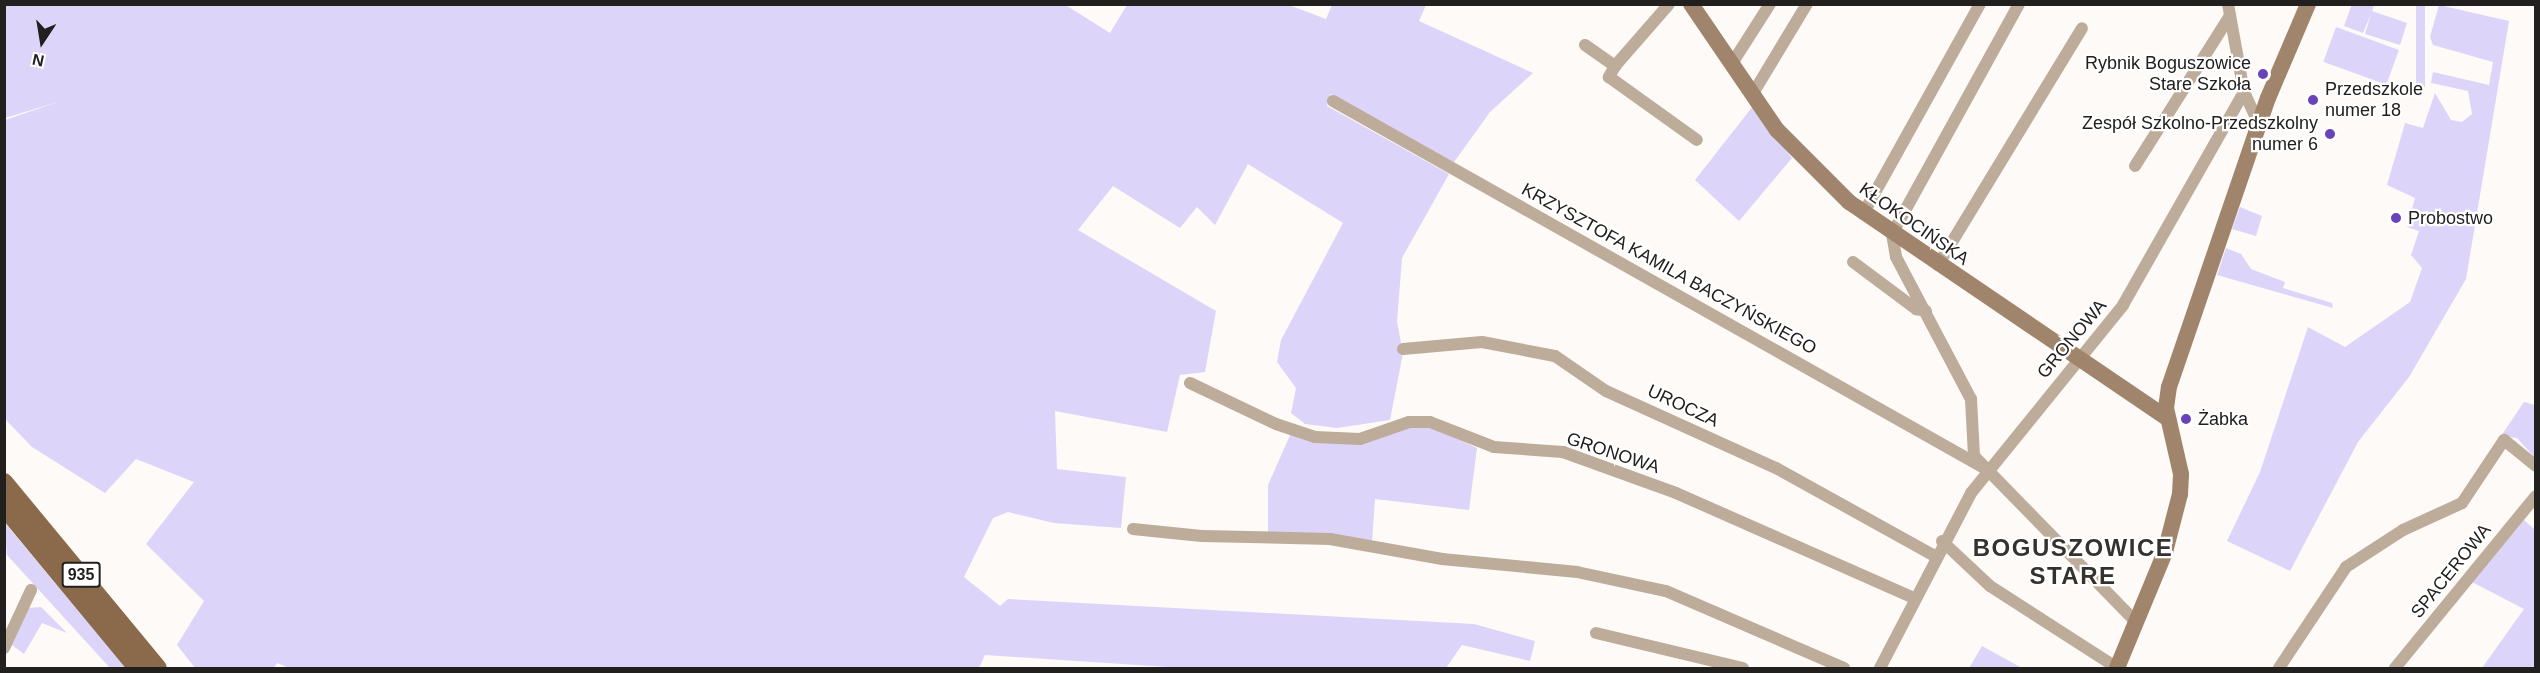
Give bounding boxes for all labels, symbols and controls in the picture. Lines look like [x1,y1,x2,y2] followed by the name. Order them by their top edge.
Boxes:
[12,12,72,72] north arrow
[31,51,46,70] text: N
[2085,53,2251,96] place label: Rybnik Boguszowice Stare Szkoła
[2256,67,2270,81] marker: Rybnik Boguszowice Stare Szkoła
[2325,79,2423,122] place label: Przedszkole numer 18
[2306,93,2320,107] marker: Przedszkole numer 18
[2082,113,2318,156] place label: Zespół Szkolno-Przedszkolny numer 6
[2323,127,2337,141] marker: Zespół Szkolno-Przedszkolny numer 6
[1517,178,1821,360] street label: KRZYSZTOFA KAMILA BACZYŃSKIEGO
[1855,178,1973,270] street label: KŁOKOCIŃSKA
[2408,207,2493,229] place label: Probostwo
[2389,211,2403,225] marker: Probostwo
[2033,295,2111,383] street label: GRONOWA
[1644,380,1722,432] street label: UROCZA
[2198,408,2248,430] place label: Żabka
[2179,412,2193,426] marker: Żabka
[1564,428,1662,478] street label: GRONOWA
[2406,520,2496,622] street label: SPACEROWA
[1973,534,2173,590] district label: BOGUSZOWICE STARE
[62,562,100,588] road number: 935

